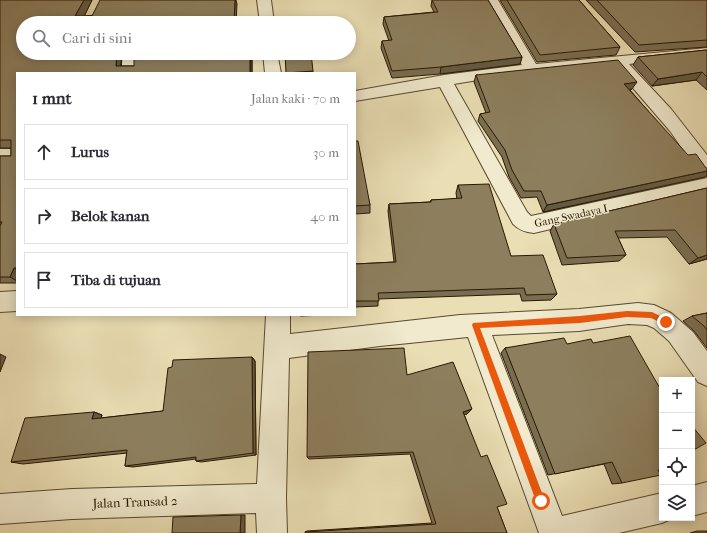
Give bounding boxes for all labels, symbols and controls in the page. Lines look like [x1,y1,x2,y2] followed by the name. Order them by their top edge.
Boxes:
[16,16,356,60] search box
[30,27,52,49] icon: search
[62,29,132,47] text: Cari di sini
[32,88,72,108] text: 1 mnt
[251,91,340,106] text: Jalan kaki · 70 m
[33,141,55,163] icon: ahead
[71,143,109,161] text: Lurus
[313,145,339,160] text: 30 m
[533,202,609,230] street label: Gang Swadaya I
[33,205,55,227] icon: right
[71,207,150,225] text: Belok kanan
[311,209,339,224] text: 40 m
[33,269,55,291] icon: arrive
[71,271,161,289] text: Tiba di tujuan
[657,313,675,331] route end
[659,377,695,521] map controls
[659,377,695,413] button: +
[659,413,695,449] button: −
[659,449,695,485] button: locate
[659,485,695,521] button: layers
[532,492,550,510] route start
[91,493,178,511] street label: Jalan Transad 2

